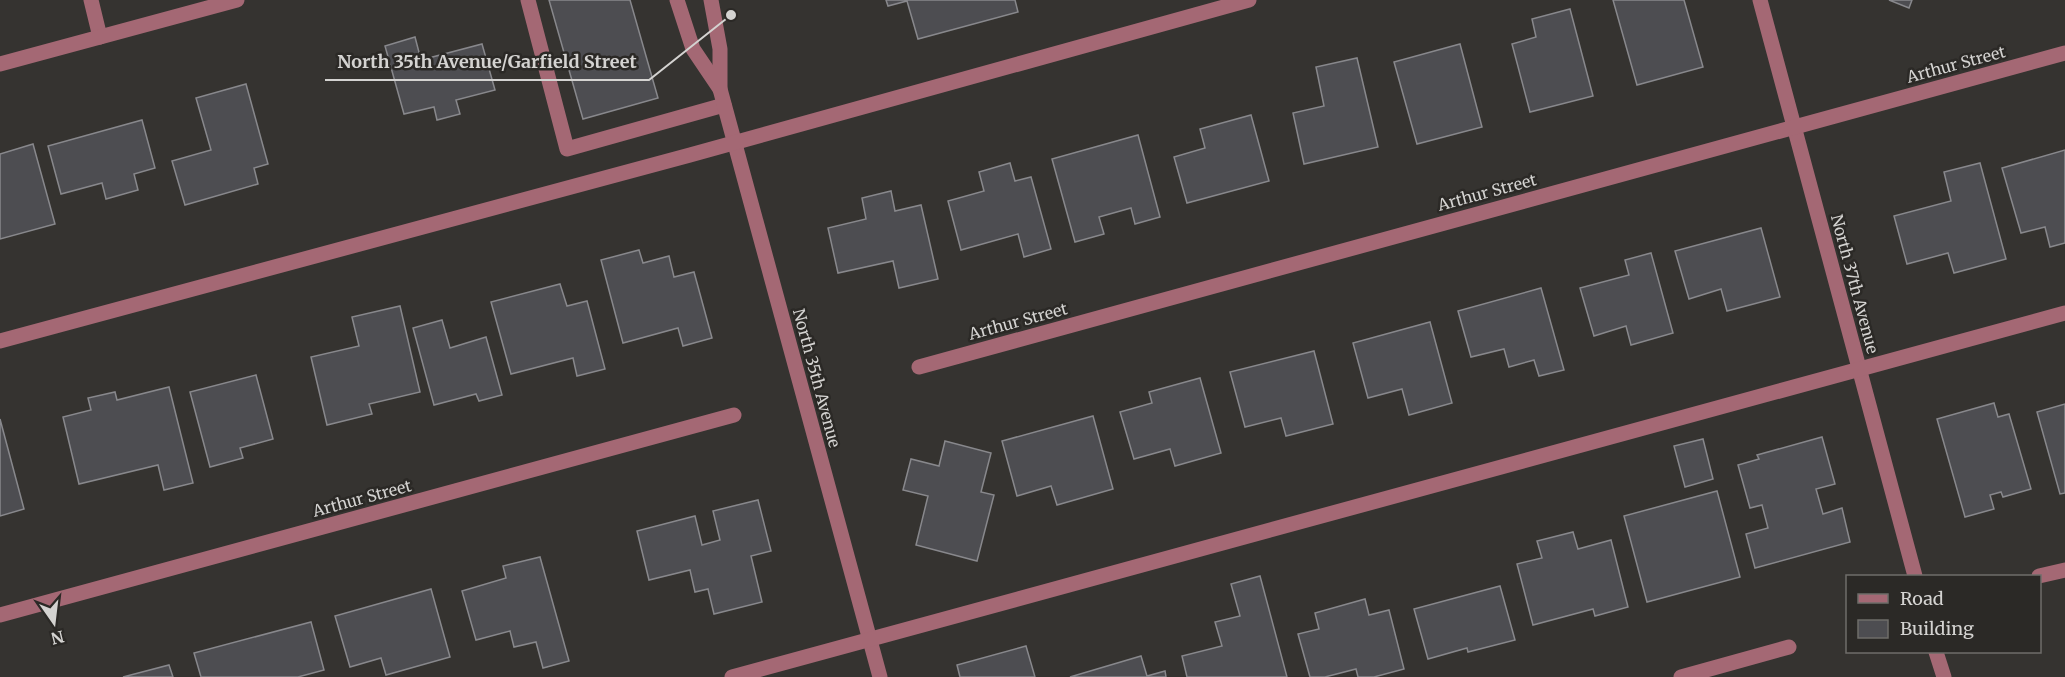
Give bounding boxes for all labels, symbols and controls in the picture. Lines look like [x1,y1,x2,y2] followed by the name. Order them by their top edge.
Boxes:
[1903,41,2008,87] street label: Arthur Street
[325,44,649,80] callout: North 35th Avenue/Garfield Street
[337,50,638,73] text: North 35th Avenue/Garfield Street
[1434,169,1539,215] street label: Arthur Street
[1827,212,1883,356] street label: North 37th Avenue
[965,298,1070,344] street label: Arthur Street
[789,306,845,450] street label: North 35th Avenue
[309,475,414,521] street label: Arthur Street
[1846,575,2041,653] legend
[1900,587,1944,610] text: Road
[24,593,84,653] north arrow
[1900,617,1974,640] text: Building
[49,626,66,649] text: N

